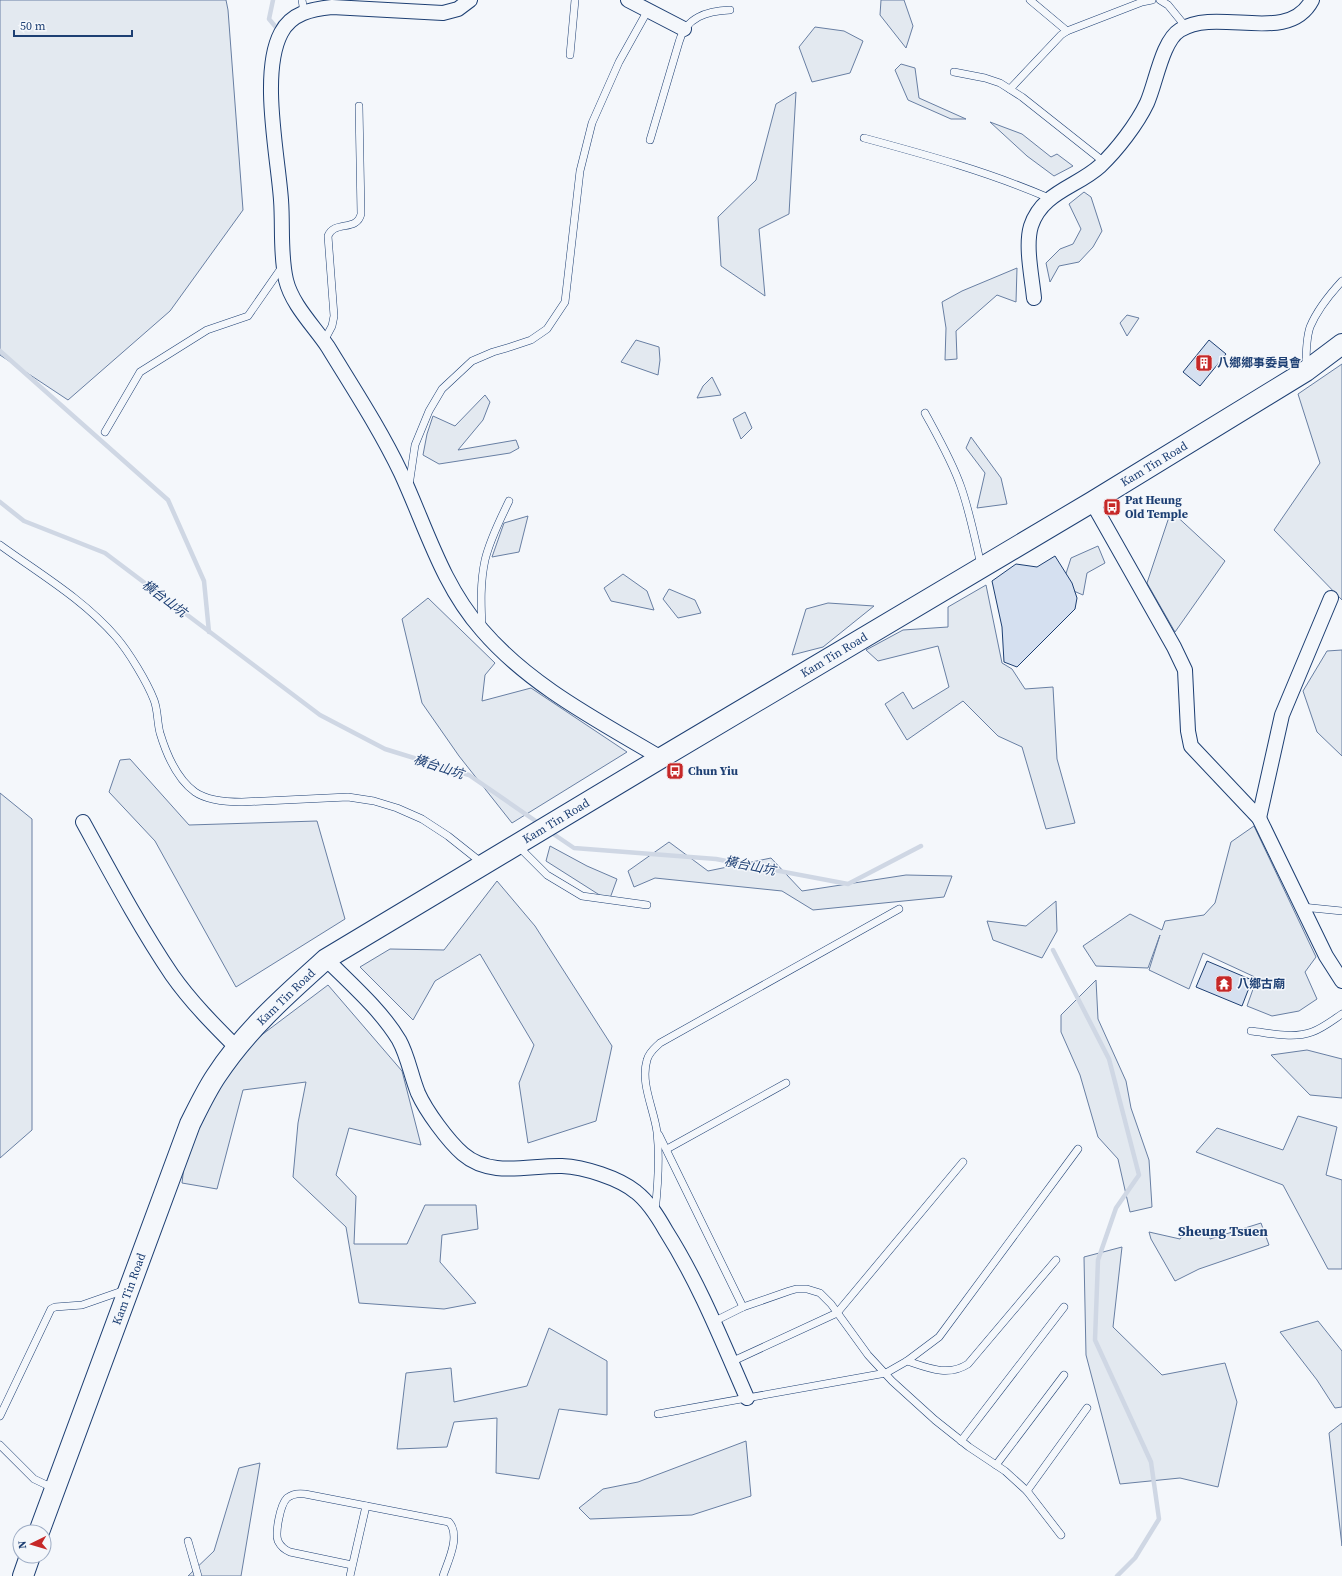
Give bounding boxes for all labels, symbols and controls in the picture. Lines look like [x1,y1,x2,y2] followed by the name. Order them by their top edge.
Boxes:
[14,12,132,38] scale bar
[20,18,46,34] text: 50 m
[1194,353,1214,373] building icon: 八鄉鄉事委員會
[1217,355,1301,371] place label: 八鄉鄉事委員會
[1118,438,1191,490] street label: Kam Tin Road
[1125,492,1188,522] place label: Pat Heung Old Temple
[1102,497,1122,517] bus stop icon: Pat Heung Old Temple
[139,576,192,622] water label: 橫台山坑
[798,629,871,681] street label: Kam Tin Road
[411,750,468,783] water label: 橫台山坑
[665,761,685,781] bus stop icon: Chun Yiu
[688,763,739,779] place label: Chun Yiu
[520,795,593,847] street label: Kam Tin Road
[723,852,779,879] water label: 橫台山坑
[253,965,319,1029] street label: Kam Tin Road
[1214,974,1234,994] temple icon: 八鄉古廟
[1237,976,1285,992] place label: 八鄉古廟
[1178,1221,1268,1241] district label: Sheung Tsuen
[109,1251,149,1327] street label: Kam Tin Road
[12,1524,52,1564] north arrow
[15,1540,30,1549] text: N

